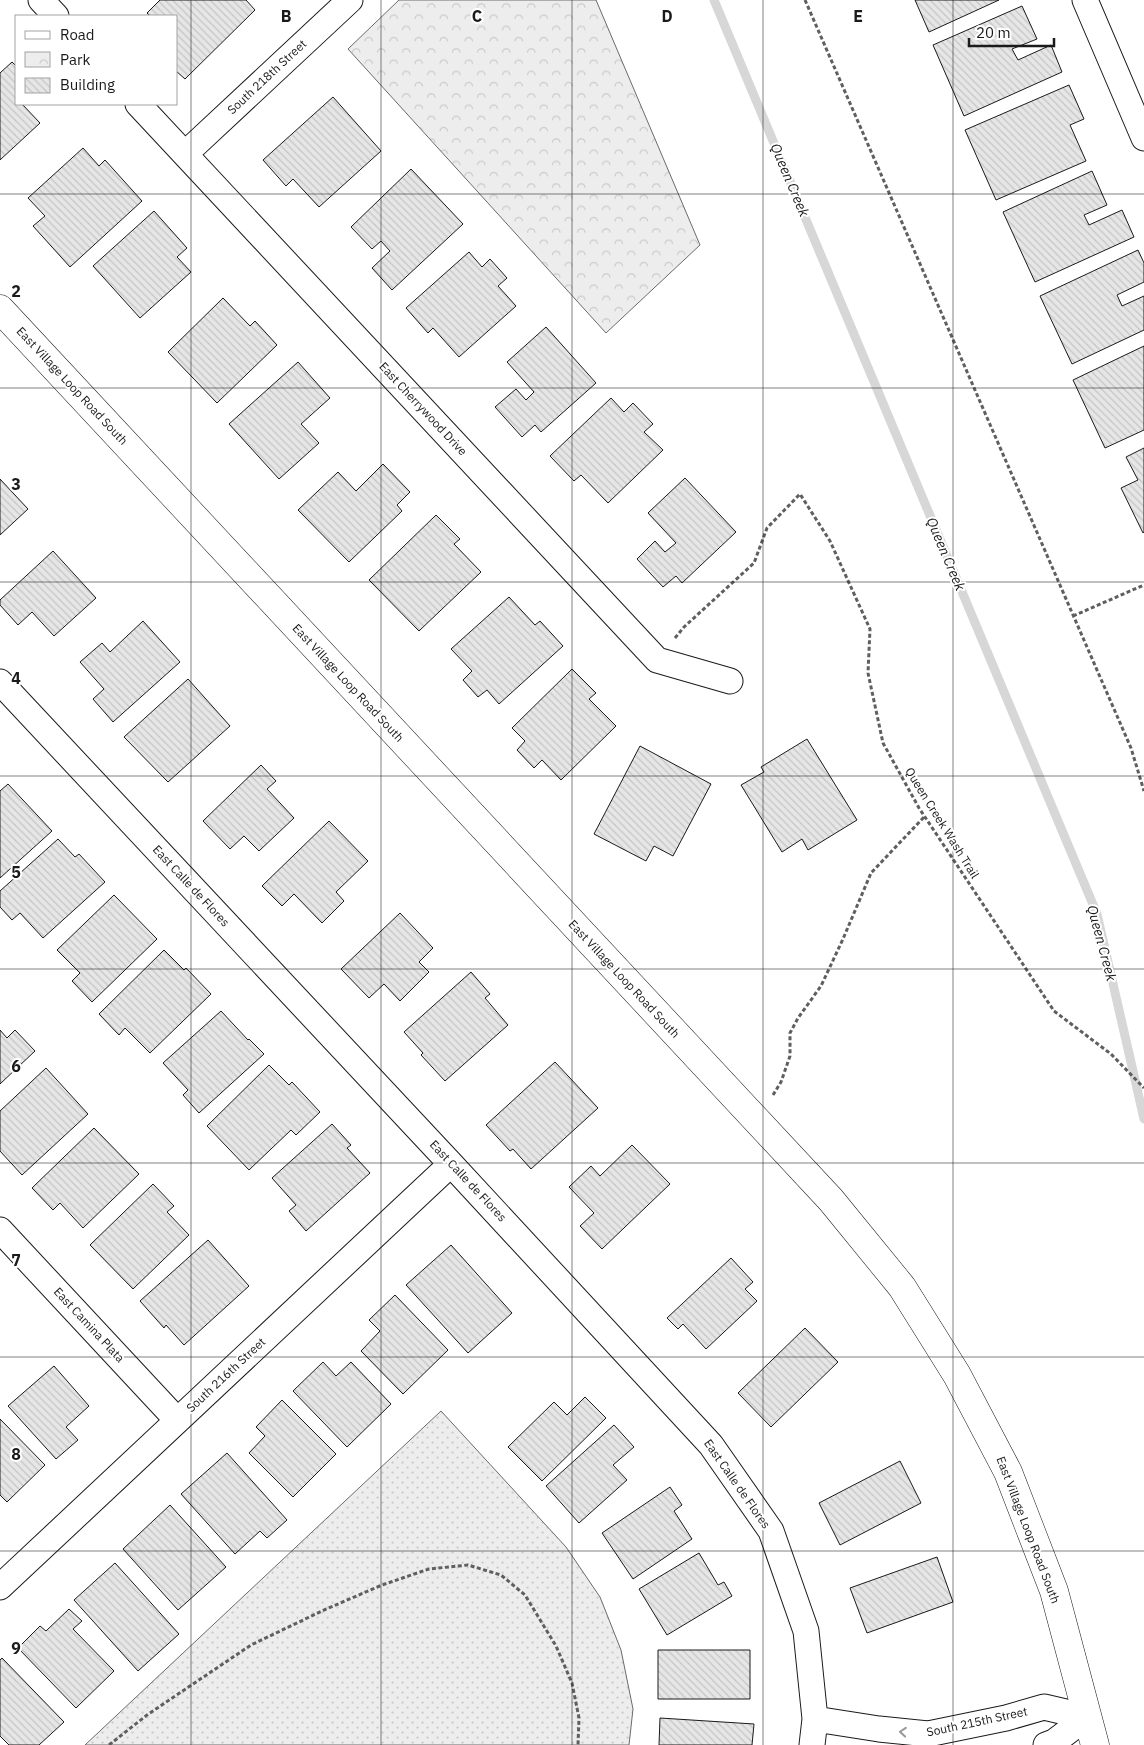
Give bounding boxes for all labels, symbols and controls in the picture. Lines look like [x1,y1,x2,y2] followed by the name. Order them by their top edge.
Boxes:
[281,6,292,26] text: B
[472,6,482,26] text: C
[661,6,673,26] text: D
[853,6,863,26] text: E
[15,15,178,105] legend
[969,15,1054,47] scale bar
[976,23,1011,42] text: 20 m
[60,25,95,44] text: Road
[224,36,309,117] street label: South 218th Street
[60,50,90,69] text: Park
[60,75,115,94] text: Building
[766,141,814,220] water label: Queen Creek
[11,281,21,301] text: 2
[14,323,131,448] street label: East Village Loop Road South
[376,359,471,459] street label: East Cherrywood Drive
[11,474,21,494] text: 3
[922,515,970,594] water label: Queen Creek
[290,620,407,745] street label: East Village Loop Road South
[11,668,21,688] text: 4
[902,764,983,881] street label: Queen Creek Wash Trail
[150,842,233,930] street label: East Calle de Flores
[11,862,21,882] text: 5
[1083,903,1121,984] water label: Queen Creek
[566,916,683,1041] street label: East Village Loop Road South
[11,1056,21,1076] text: 6
[427,1137,510,1225] street label: East Calle de Flores
[11,1250,21,1270] text: 7
[51,1284,128,1366] street label: East Camina Plata
[183,1334,268,1415] street label: South 216th Street
[701,1436,774,1531] street label: East Calle de Flores
[11,1444,21,1464] text: 8
[993,1454,1063,1605] street label: East Village Loop Road South
[11,1638,21,1658] text: 9
[925,1703,1029,1740] street label: South 215th Street
[898,1726,906,1737] one-way arrow

